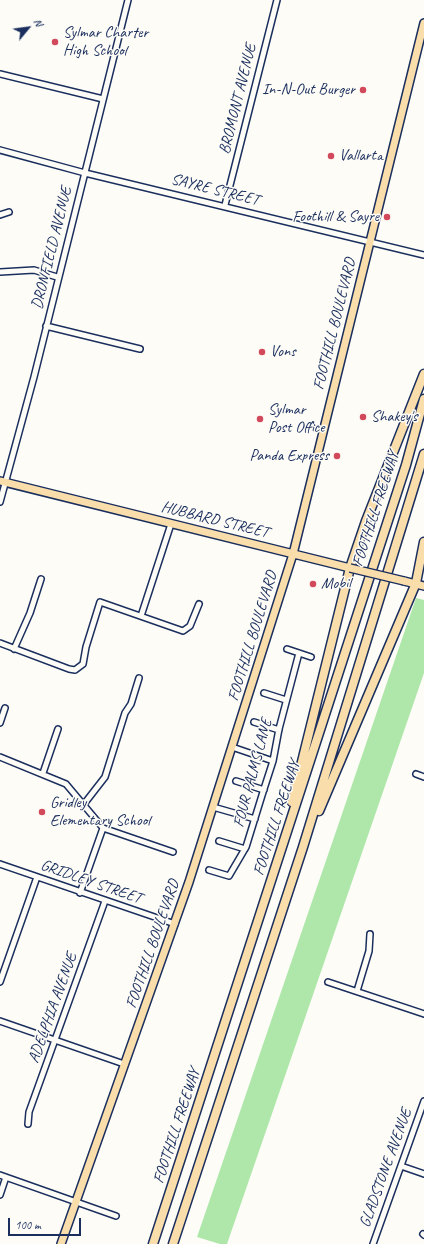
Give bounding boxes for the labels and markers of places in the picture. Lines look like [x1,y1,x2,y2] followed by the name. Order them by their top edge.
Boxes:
[63,23,148,61] place label: Sylmar Charter High School
[50,37,60,47] marker: Sylmar Charter High School
[262,80,355,100] place label: In-N-Out Burger
[358,85,368,95] marker: In-N-Out Burger
[339,146,382,166] place label: Vallarta
[326,151,336,161] marker: Vallarta
[292,207,379,227] place label: Foothill & Sayre
[382,212,392,222] marker: Foothill & Sayre
[270,342,296,362] place label: Vons
[257,347,267,357] marker: Vons
[268,400,324,438] place label: Sylmar Post Office
[371,407,417,427] place label: Shakey's
[358,412,368,422] marker: Shakey's
[255,414,265,424] marker: Sylmar Post Office
[249,446,329,466] place label: Panda Express
[332,451,342,461] marker: Panda Express
[321,574,351,594] place label: Mobil
[308,579,318,589] marker: Mobil
[50,793,150,831] place label: Gridley Elementary School
[37,807,47,817] marker: Gridley Elementary School

